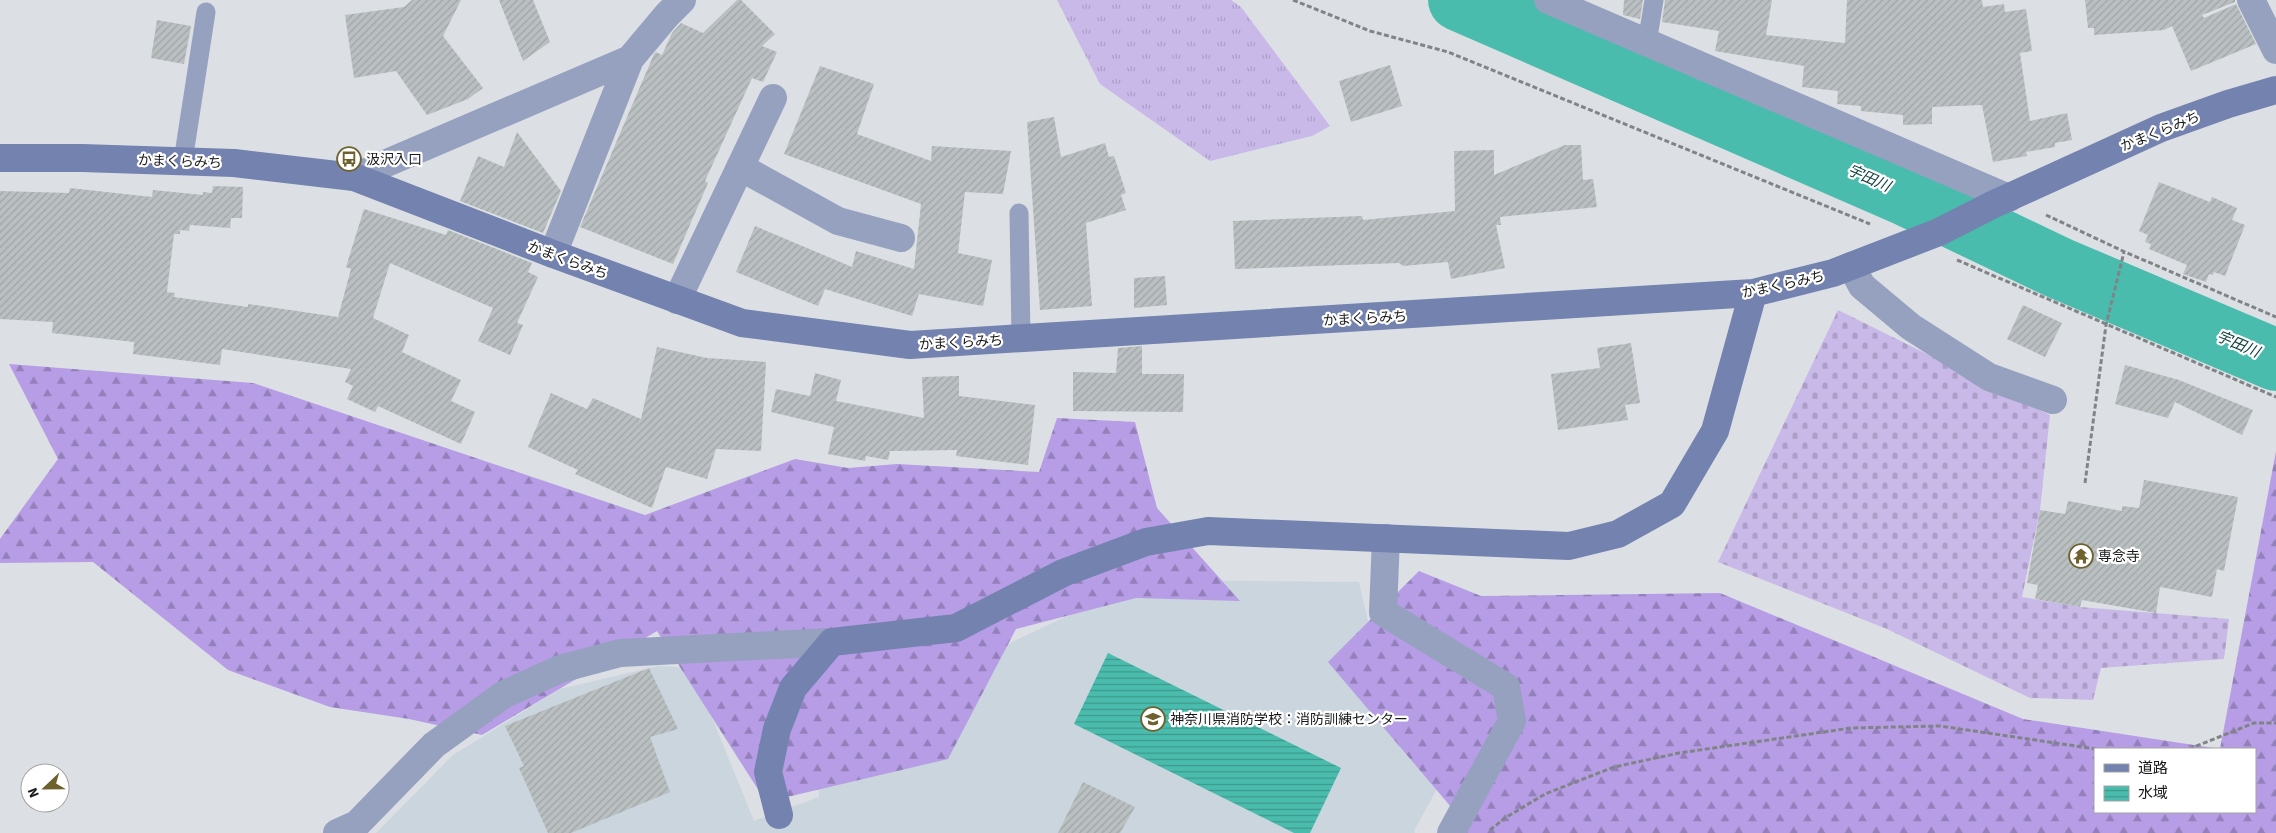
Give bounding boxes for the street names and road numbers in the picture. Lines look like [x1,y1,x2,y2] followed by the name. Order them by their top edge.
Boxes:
[2118,107,2203,157] street label: かまくらみち
[138,151,222,173] street label: かまくらみち
[525,237,611,285] street label: かまくらみち
[1740,266,1826,303] street label: かまくらみち
[1323,307,1408,331] street label: かまくらみち
[919,331,1004,355] street label: かまくらみち

